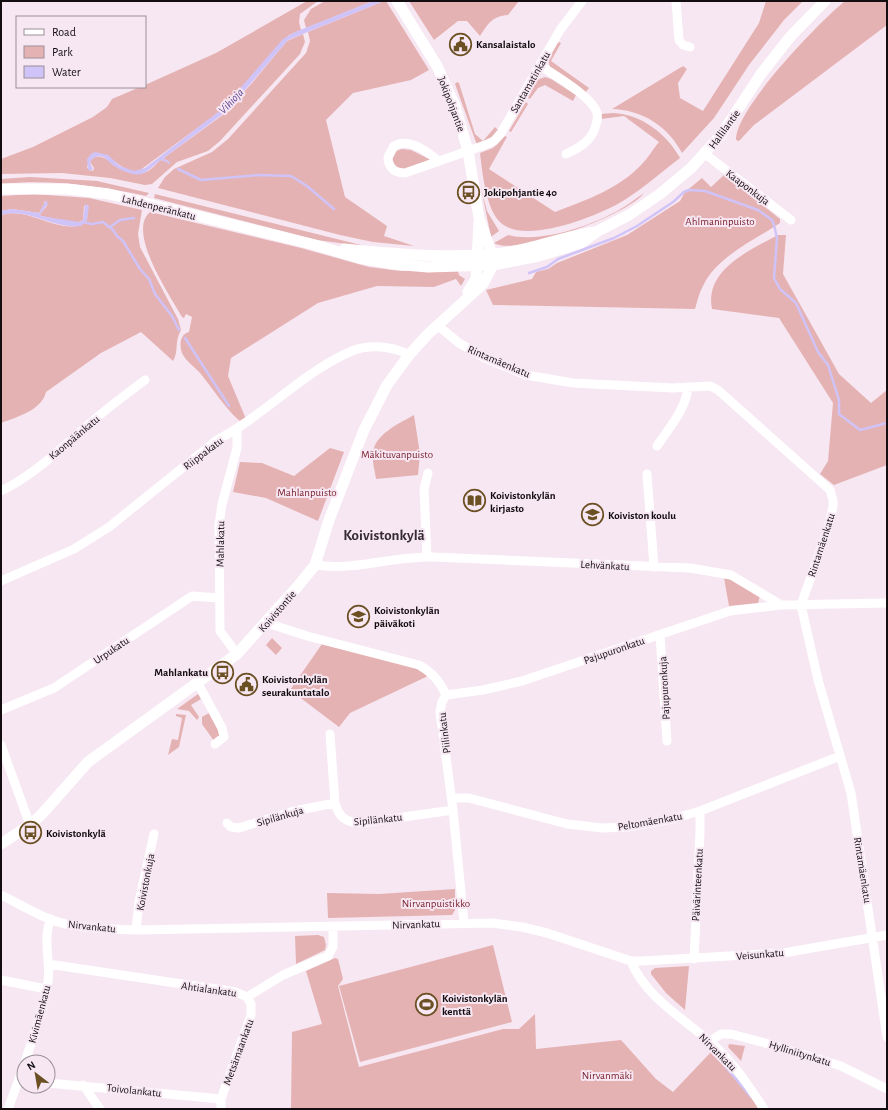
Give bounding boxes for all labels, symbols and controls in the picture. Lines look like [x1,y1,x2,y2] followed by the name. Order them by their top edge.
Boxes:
[16,16,146,88] legend
[52,26,76,38] text: Road
[447,31,473,57] public building icon: Kansalaistalo
[476,39,536,50] place label: Kansalaistalo
[52,46,73,58] text: Park
[508,49,553,115] street label: Santamatinkatu
[52,66,81,78] text: Water
[436,75,467,133] street label: Jokipohjantie
[216,86,247,117] water label: Vihioja
[707,108,742,151] street label: Hallilantie
[724,168,771,207] street label: Kaaponkuja
[455,179,481,205] bus stop icon: Jokipohjantie 40
[484,187,557,198] place label: Jokipohjantie 40
[121,193,197,222] street label: Lahdenperänkatu
[685,216,755,227] park label: Ahlmaninpuisto
[466,343,532,380] street label: Rintamäenkatu
[47,413,102,462] street label: Kaonpäänkatu
[181,435,226,472] street label: Riippakatu
[361,449,433,460] park label: Mäkituvanpuisto
[277,487,337,498] park label: Mahlanpuisto
[462,488,488,514] library icon: Koivistonkylän kirjasto
[490,490,556,514] place label: Koivistonkylän kirjasto
[580,502,606,528] school or university icon: Koiviston koulu
[608,510,676,521] place label: Koiviston koulu
[806,511,837,578] street label: Rintamäenkatu
[215,520,226,567] street label: Mahlakatu
[343,528,425,543] district label: Koivistonkylä
[580,559,630,572] street label: Lehvänkatu
[257,589,298,634] street label: Koivistontie
[346,603,372,629] school or university icon: Koivistonkylän päiväkoti
[374,605,440,629] place label: Koivistonkylän päiväkoti
[91,634,131,666] street label: Urpukatu
[582,635,646,666] street label: Pajupuronkatu
[657,656,672,720] street label: Pajupuronkuja
[210,659,236,685] bus stop icon: Mahlankatu
[154,667,208,678] place label: Mahlankatu
[233,672,259,698] public building icon: Koivistonkylän seurakuntatalo
[262,674,330,698] place label: Koivistonkylän seurakuntatalo
[436,711,452,754] street label: Piilinkatu
[255,805,305,828] street label: Sipilänkuja
[617,810,684,833] street label: Peltomäenkatu
[353,811,403,828] street label: Sipilänkatu
[17,820,43,846] bus stop icon: Koivistonkylä
[46,828,107,839] place label: Koivistonkylä
[852,836,873,904] street label: Rintamäenkatu
[690,848,705,922] street label: Päivärinteenkatu
[135,853,156,912] street label: Koivistonkuja
[402,898,470,909] park label: Nirvanpuistikko
[392,918,441,931] street label: Nirvankatu
[68,919,117,935] street label: Nirvankatu
[736,947,785,962] street label: Veisunkatu
[181,980,238,999] street label: Ahtialankatu
[26,984,53,1044] street label: Kivimäenkatu
[413,991,439,1017] sports icon: Koivistonkylän kenttä
[442,993,508,1017] place label: Koivistonkylän kenttä
[221,1017,256,1087] street label: Metsämaankatu
[697,1031,739,1073] street label: Nirvankatu
[768,1039,832,1068] street label: Hylliniitynkatu
[16,1054,56,1094] north arrow
[25,1059,37,1073] text: N
[582,1070,632,1081] park label: Nirvanmäki
[106,1082,162,1099] street label: Toivolankatu

